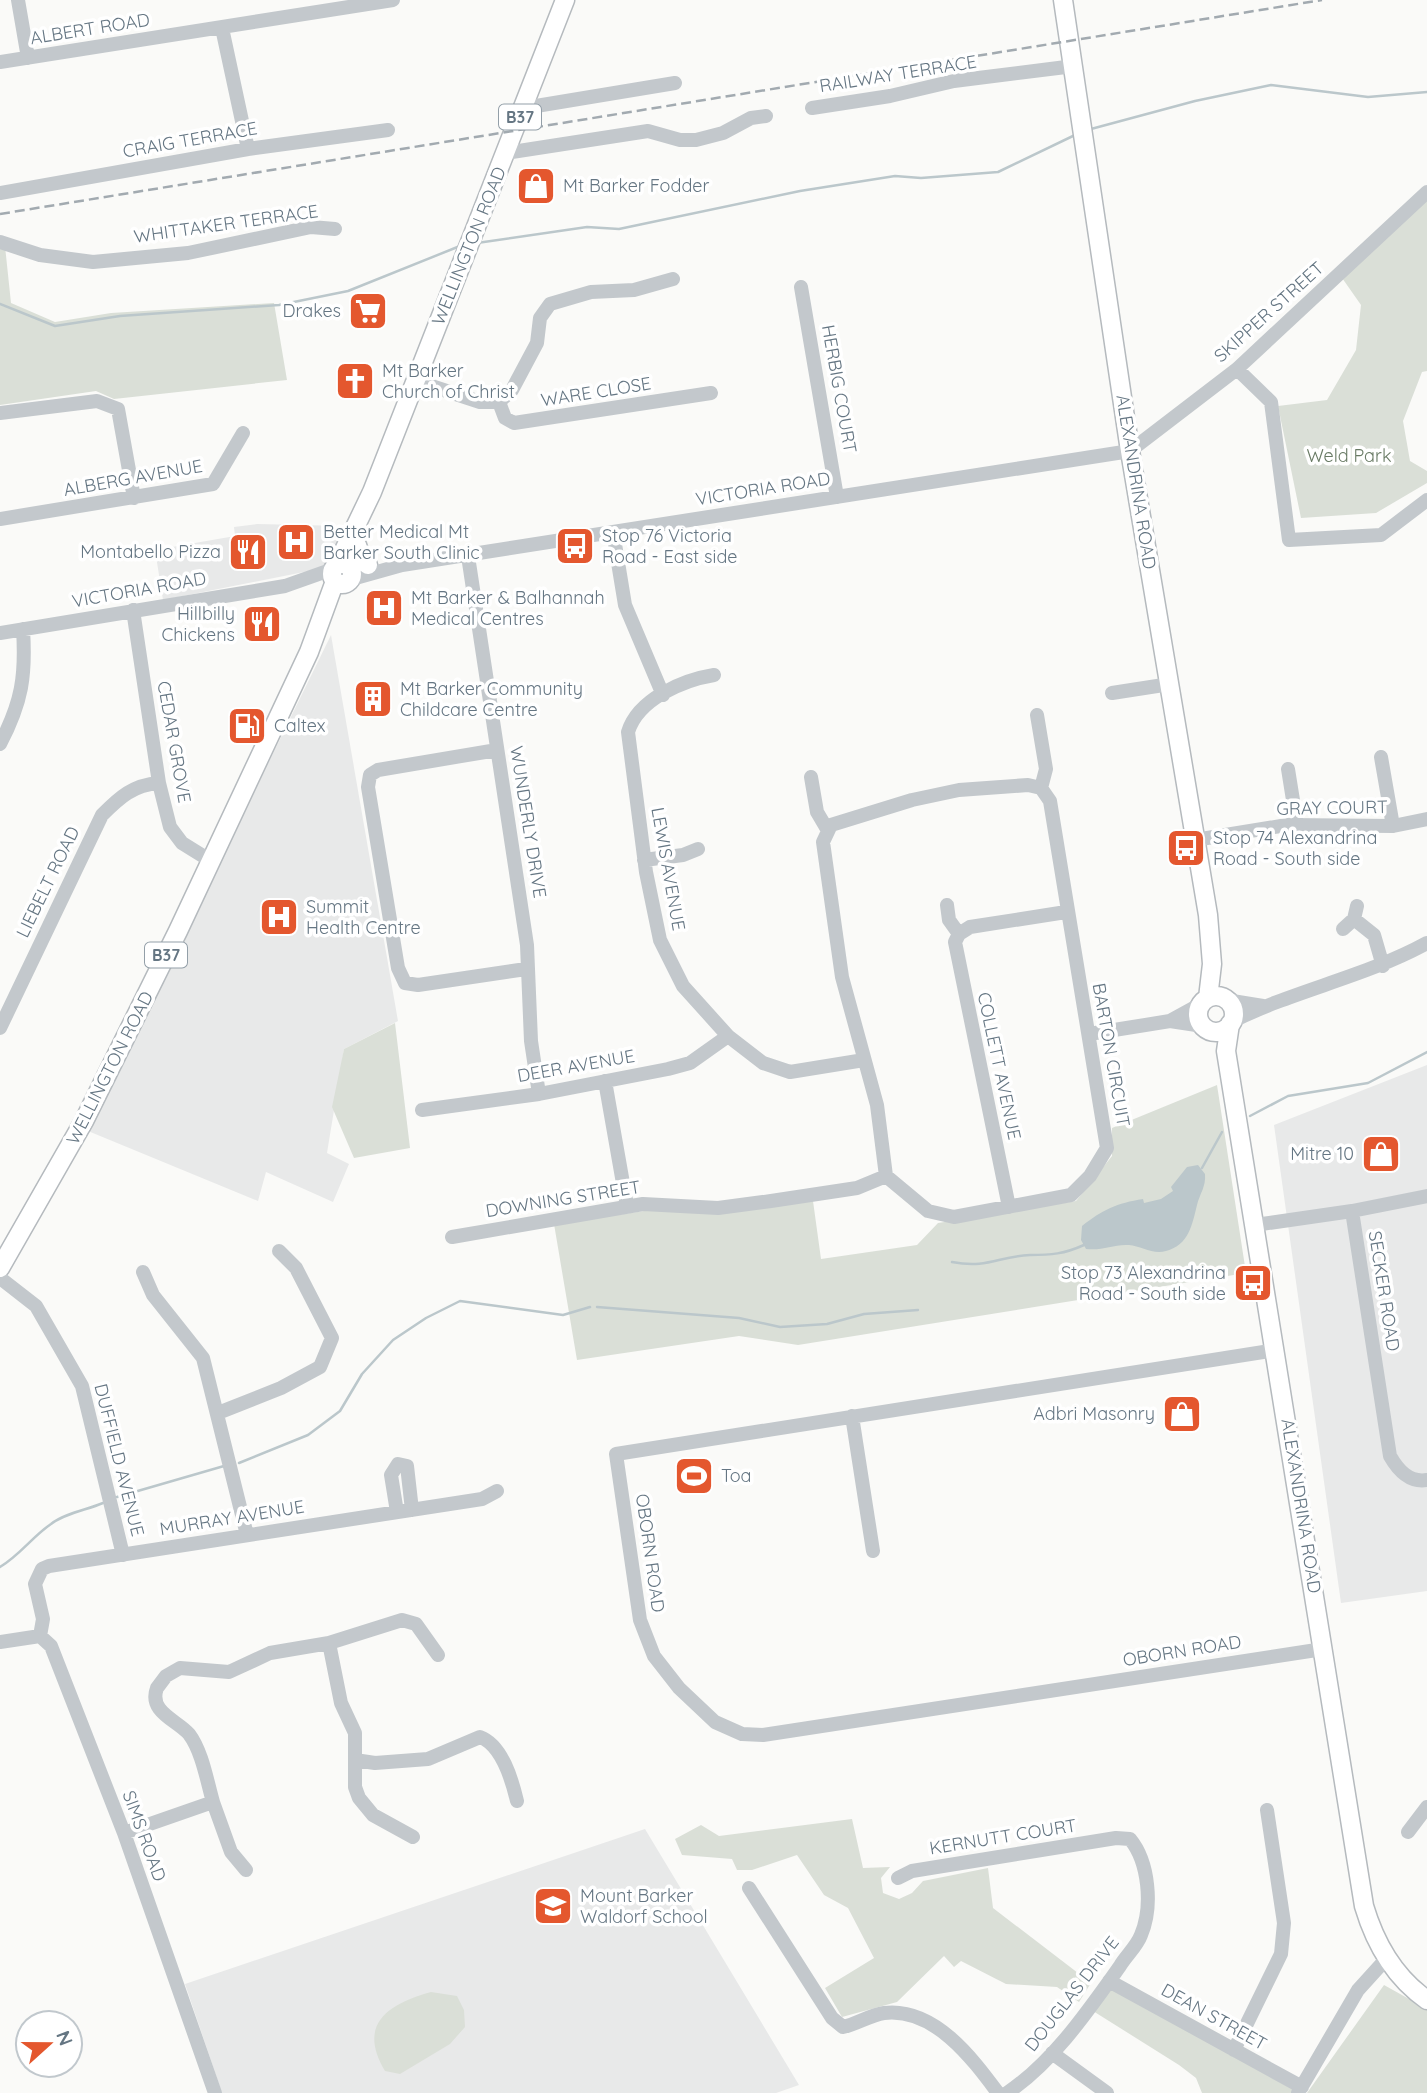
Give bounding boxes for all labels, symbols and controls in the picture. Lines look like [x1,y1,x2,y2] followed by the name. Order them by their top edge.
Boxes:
[28,8,151,49] street label: ALBERT ROAD
[818,50,978,97] street label: RAILWAY TERRACE
[499,105,541,130] road number: B37
[121,116,259,163] street label: CRAIG TERRACE
[426,163,511,328] street label: WELLINGTON ROAD
[515,165,557,207] shop icon: Mt Barker Fodder
[563,174,709,197] place label: Mt Barker Fodder
[132,199,320,248] street label: WHITTAKER TERRACE
[1209,256,1328,367] street label: SKIPPER STREET
[347,290,389,332] supermarket icon: Drakes
[283,299,341,322] place label: Drakes
[817,323,862,455] street label: HERBIG COURT
[382,359,515,403] place label: Mt Barker Church of Christ
[334,360,376,402] church icon: Mt Barker Church of Christ
[539,371,653,412] street label: WARE CLOSE
[1111,393,1162,571] street label: ALEXANDRINA ROAD
[1306,444,1392,467] park label: Weld Park
[62,454,204,501] street label: ALBERG AVENUE
[694,467,832,510] street label: VICTORIA ROAD
[323,520,480,564] place label: Better Medical Mt Barker South Clinic
[275,521,317,563] hospital icon: Better Medical Mt Barker South Clinic
[602,524,737,568] place label: Stop 76 Victoria Road - East side
[554,525,596,567] bus stop icon: Stop 76 Victoria Road - East side
[227,531,269,573] restaurant icon: Montabello Pizza
[80,540,221,563] place label: Montabello Pizza
[70,566,208,613] street label: VICTORIA ROAD
[411,586,605,630] place label: Mt Barker & Balhannah Medical Centres
[363,587,405,629] hospital icon: Mt Barker & Balhannah Medical Centres
[162,602,235,646] place label: Hillbilly Chickens
[241,603,283,645] restaurant icon: Hillbilly Chickens
[400,677,583,721] place label: Mt Barker Community Childcare Centre
[352,678,394,720] building icon: Mt Barker Community Childcare Centre
[152,679,197,805] street label: CEDAR GROVE
[226,705,268,747] fuel station icon: Caltex
[274,714,326,737] place label: Caltex
[505,744,552,900] street label: WUNDERLY DRIVE
[1276,795,1388,820] street label: GRAY COURT
[646,805,691,932] street label: LEWIS AVENUE
[11,822,84,941] street label: LIEBELT ROAD
[1213,826,1377,870] place label: Stop 74 Alexandrina Road - South side
[1165,827,1207,869] bus stop icon: Stop 74 Alexandrina Road - South side
[306,895,421,939] place label: Summit Health Centre
[258,896,300,938] hospital icon: Summit Health Centre
[145,942,187,967] road number: B37
[1088,981,1135,1129] street label: BARTON CIRCUIT
[61,987,158,1148] street label: WELLINGTON ROAD
[973,990,1026,1142] street label: COLLETT AVENUE
[515,1044,636,1087] street label: DEER AVENUE
[1360,1133,1402,1175] shop icon: Mitre 10
[1290,1142,1354,1165] place label: Mitre 10
[484,1175,642,1222] street label: DOWNING STREET
[1364,1229,1405,1353] street label: SECKER ROAD
[1061,1261,1226,1305] place label: Stop 73 Alexandrina Road - South side
[1232,1262,1274,1304] bus stop icon: Stop 73 Alexandrina Road - South side
[89,1381,150,1539] street label: DUFFIELD AVENUE
[1161,1393,1203,1435] shop icon: Adbri Masonry
[1033,1402,1155,1425] place label: Adbri Masonry
[1276,1417,1327,1595] street label: ALEXANDRINA ROAD
[673,1455,715,1497] sports icon: Toa
[721,1464,752,1487] place label: Toa
[631,1492,670,1614] street label: OBORN ROAD
[158,1495,306,1540] street label: MURRAY AVENUE
[1121,1630,1243,1671] street label: OBORN ROAD
[117,1787,171,1884] street label: SIMS ROAD
[928,1814,1078,1859] street label: KERNUTT COURT
[580,1884,708,1928] place label: Mount Barker Waldorf School
[532,1885,574,1927] school or university icon: Mount Barker Waldorf School
[1019,1931,1124,2056] street label: DOUGLAS DRIVE
[1157,1978,1271,2055] street label: DEAN STREET
[14,2009,84,2079] north arrow
[51,2027,79,2049] text: N

